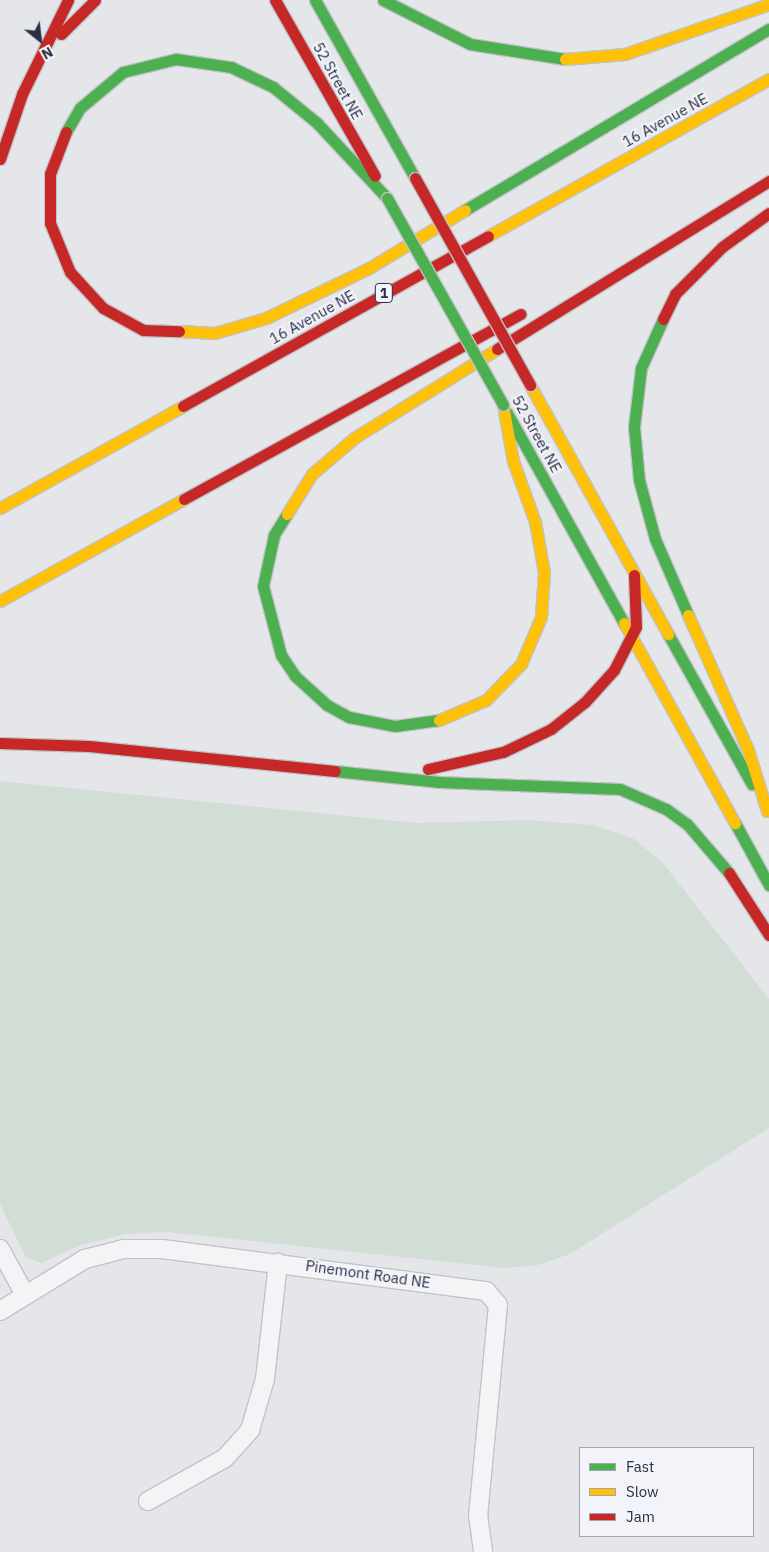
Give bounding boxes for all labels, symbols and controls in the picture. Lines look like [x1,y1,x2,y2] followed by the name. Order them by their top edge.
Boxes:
[15,15,65,65] north arrow
[309,39,367,123] street label: 52 Street NE
[38,43,56,63] text: N
[619,89,711,151] street label: 16 Avenue NE
[374,282,394,304] road number: 1
[266,286,358,348] street label: 16 Avenue NE
[508,392,566,476] street label: 52 Street NE
[304,1256,432,1292] street label: Pinemont Road NE
[579,1447,754,1537] legend
[626,1457,654,1476] text: Fast
[626,1482,659,1501] text: Slow
[626,1507,655,1526] text: Jam

